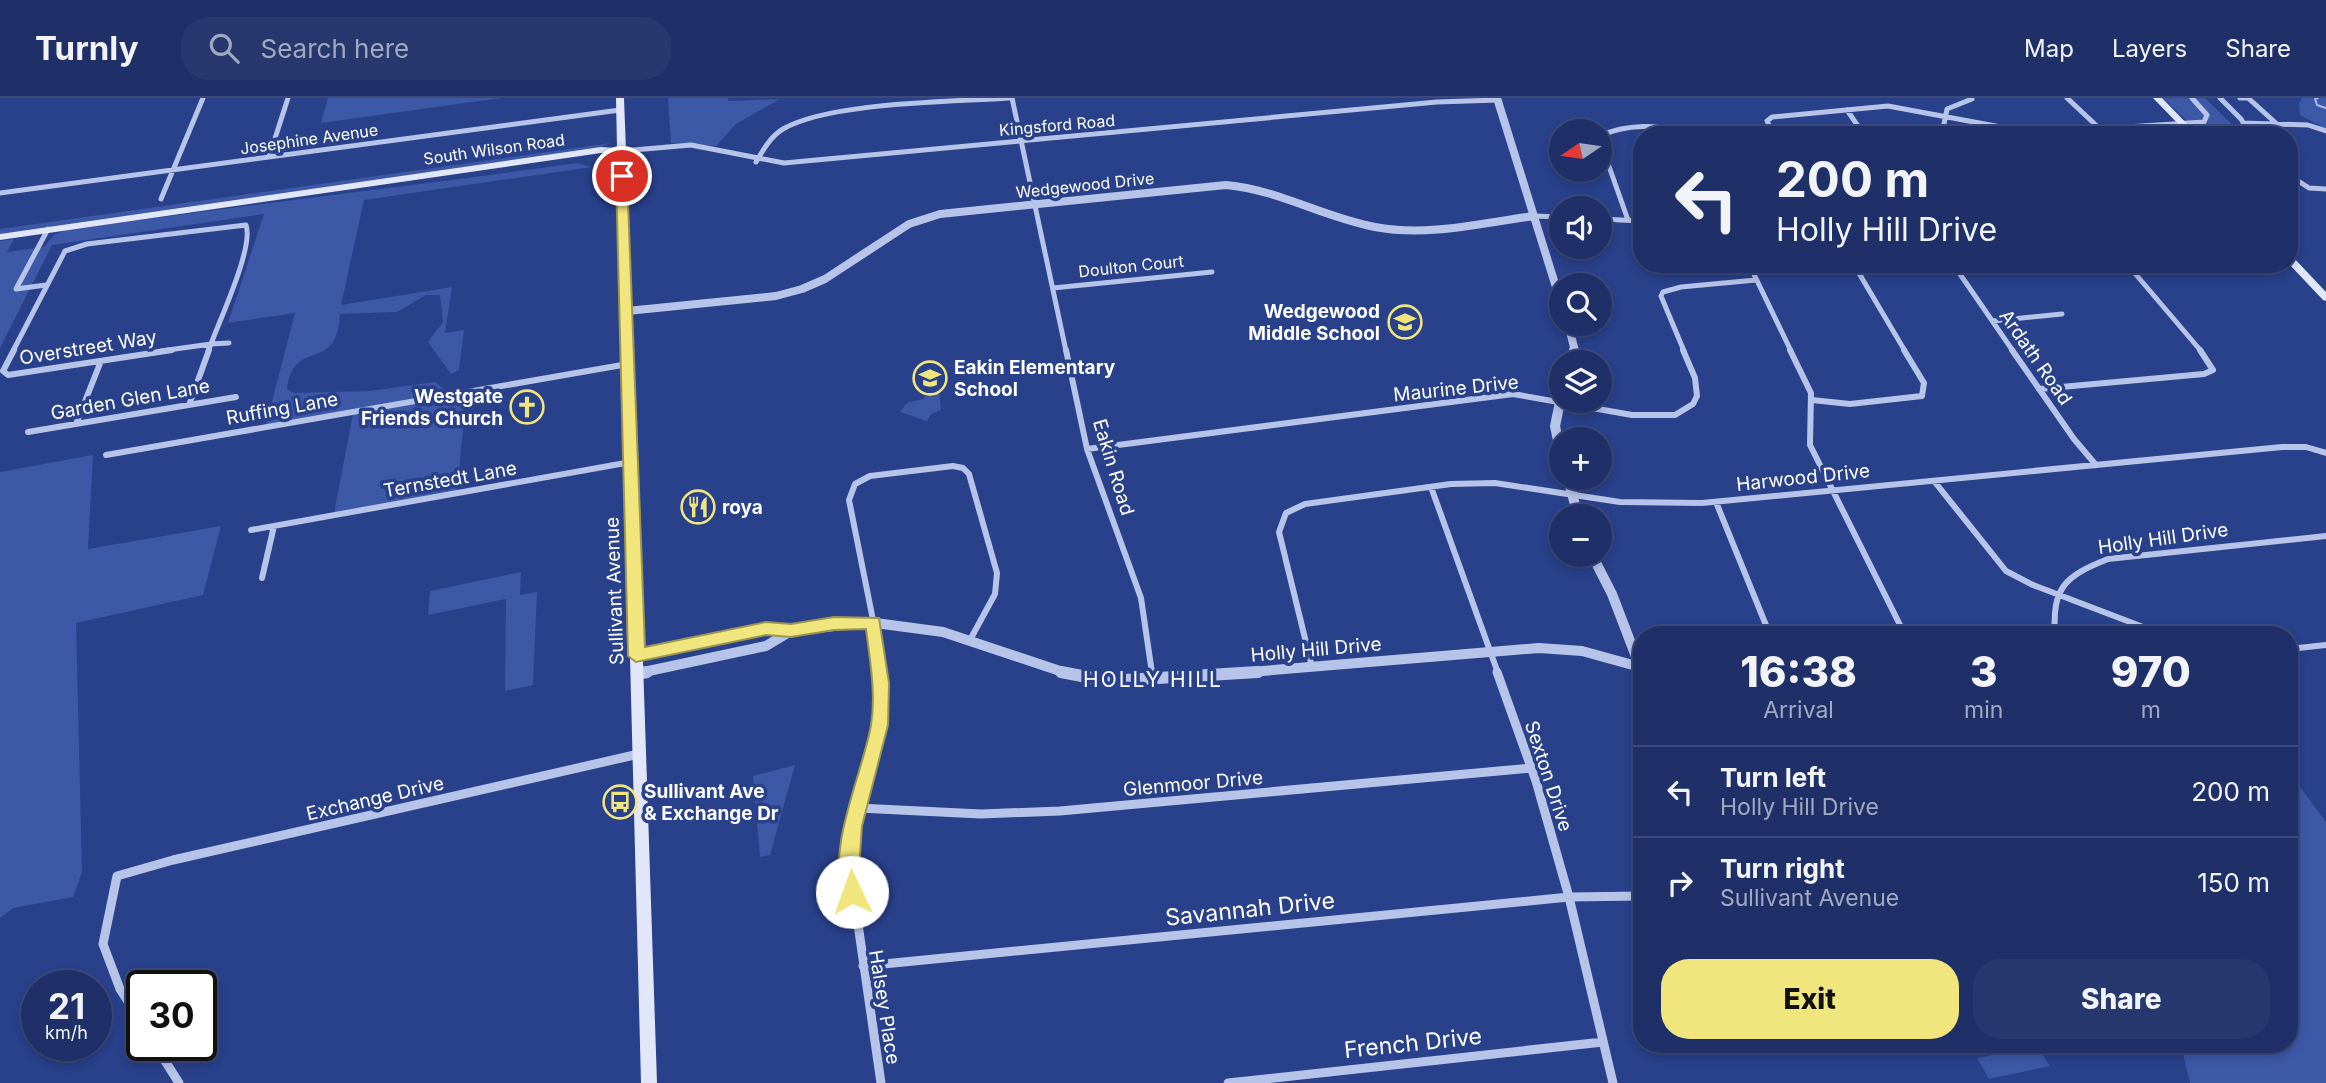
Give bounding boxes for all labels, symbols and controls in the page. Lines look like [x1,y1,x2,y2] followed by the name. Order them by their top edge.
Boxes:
[181,17,671,80] search box
[35,28,139,68] text: Turnly
[205,29,243,67] icon: search
[261,33,409,64] text: Search here
[2024,34,2074,63] text: Map
[2112,34,2187,63] text: Layers
[2225,34,2291,63] text: Share
[998,110,1116,140] street label: Kingsford Road
[239,119,379,159] street label: Josephine Avenue
[1549,119,1612,182] north arrow
[1549,119,1612,567] map controls
[422,129,566,169] street label: South Wilson Road
[592,146,652,206] pin
[1776,150,1929,209] text: 200 m
[1661,154,1752,245] icon: left
[603,157,641,195] icon: arrive
[1015,168,1155,202] street label: Wedgewood Drive
[1549,196,1612,259] button: sound
[1776,210,1997,249] text: Holly Hill Drive
[1077,251,1185,281] street label: Doulton Court
[1549,273,1612,336] button: search
[1248,300,1380,345] place label: Wedgewood Middle School
[1386,303,1424,341] school or university icon: Wedgewood Middle School
[1994,305,2077,409] street label: Ardath Road
[18,325,159,370] street label: Overstreet Way
[1549,350,1612,413] button: layers
[954,356,1116,401] place label: Eakin Elementary School
[911,359,949,397] school or university icon: Eakin Elementary School
[1392,370,1520,407] street label: Maurine Drive
[49,374,211,425] street label: Garden Glen Lane
[361,385,503,430] place label: Westgate Friends Church
[224,387,340,430] street label: Ruffing Lane
[508,388,546,426] church icon: Westgate Friends Church
[1088,416,1139,518] street label: Eakin Road
[1549,427,1612,490] button: +
[382,456,518,503] street label: Ternstedt Lane
[1735,459,1871,496] street label: Harwood Drive
[679,488,717,526] restaurant icon: roya
[722,496,763,519] place label: roya
[1549,504,1612,567] button: −
[600,517,629,665] street label: Sullivant Avenue
[2096,518,2230,559] street label: Holly Hill Drive
[1250,632,1382,667] street label: Holly Hill Drive
[1740,646,1857,697] text: 16:38
[1970,646,1998,697] text: 3
[2111,646,2191,697] text: 970
[1083,667,1223,692] district label: HOLLY HILL
[1763,696,1834,724] text: Arrival
[1964,696,2003,724] text: min
[2141,696,2161,724] text: m
[1520,718,1577,834] street label: Sexton Drive
[1720,762,1826,793] text: Turn left
[1122,766,1264,801] street label: Glenmoor Drive
[304,771,446,826] street label: Exchange Drive
[1661,773,1699,811] icon: left
[2191,776,2270,807] text: 200 m
[644,780,779,825] place label: Sullivant Ave & Exchange Dr
[601,783,639,821] bus stop icon: Sullivant Ave & Exchange Dr
[1720,793,1879,821] text: Holly Hill Drive
[1720,853,1845,884] text: Turn right
[815,855,889,929] position arrow
[1661,864,1699,902] icon: right
[2197,867,2270,898] text: 150 m
[1720,884,1899,912] text: Sullivant Avenue
[1164,886,1336,932] street label: Savannah Drive
[864,948,905,1066] street label: Halsey Place
[1661,959,1959,1039] button: Exit
[1973,959,2270,1039] button: Share
[126,970,217,1061] speed limit sign: 30
[48,985,85,1027] text: 21
[45,1022,88,1043] text: km/h
[1343,1022,1483,1064] street label: French Drive

